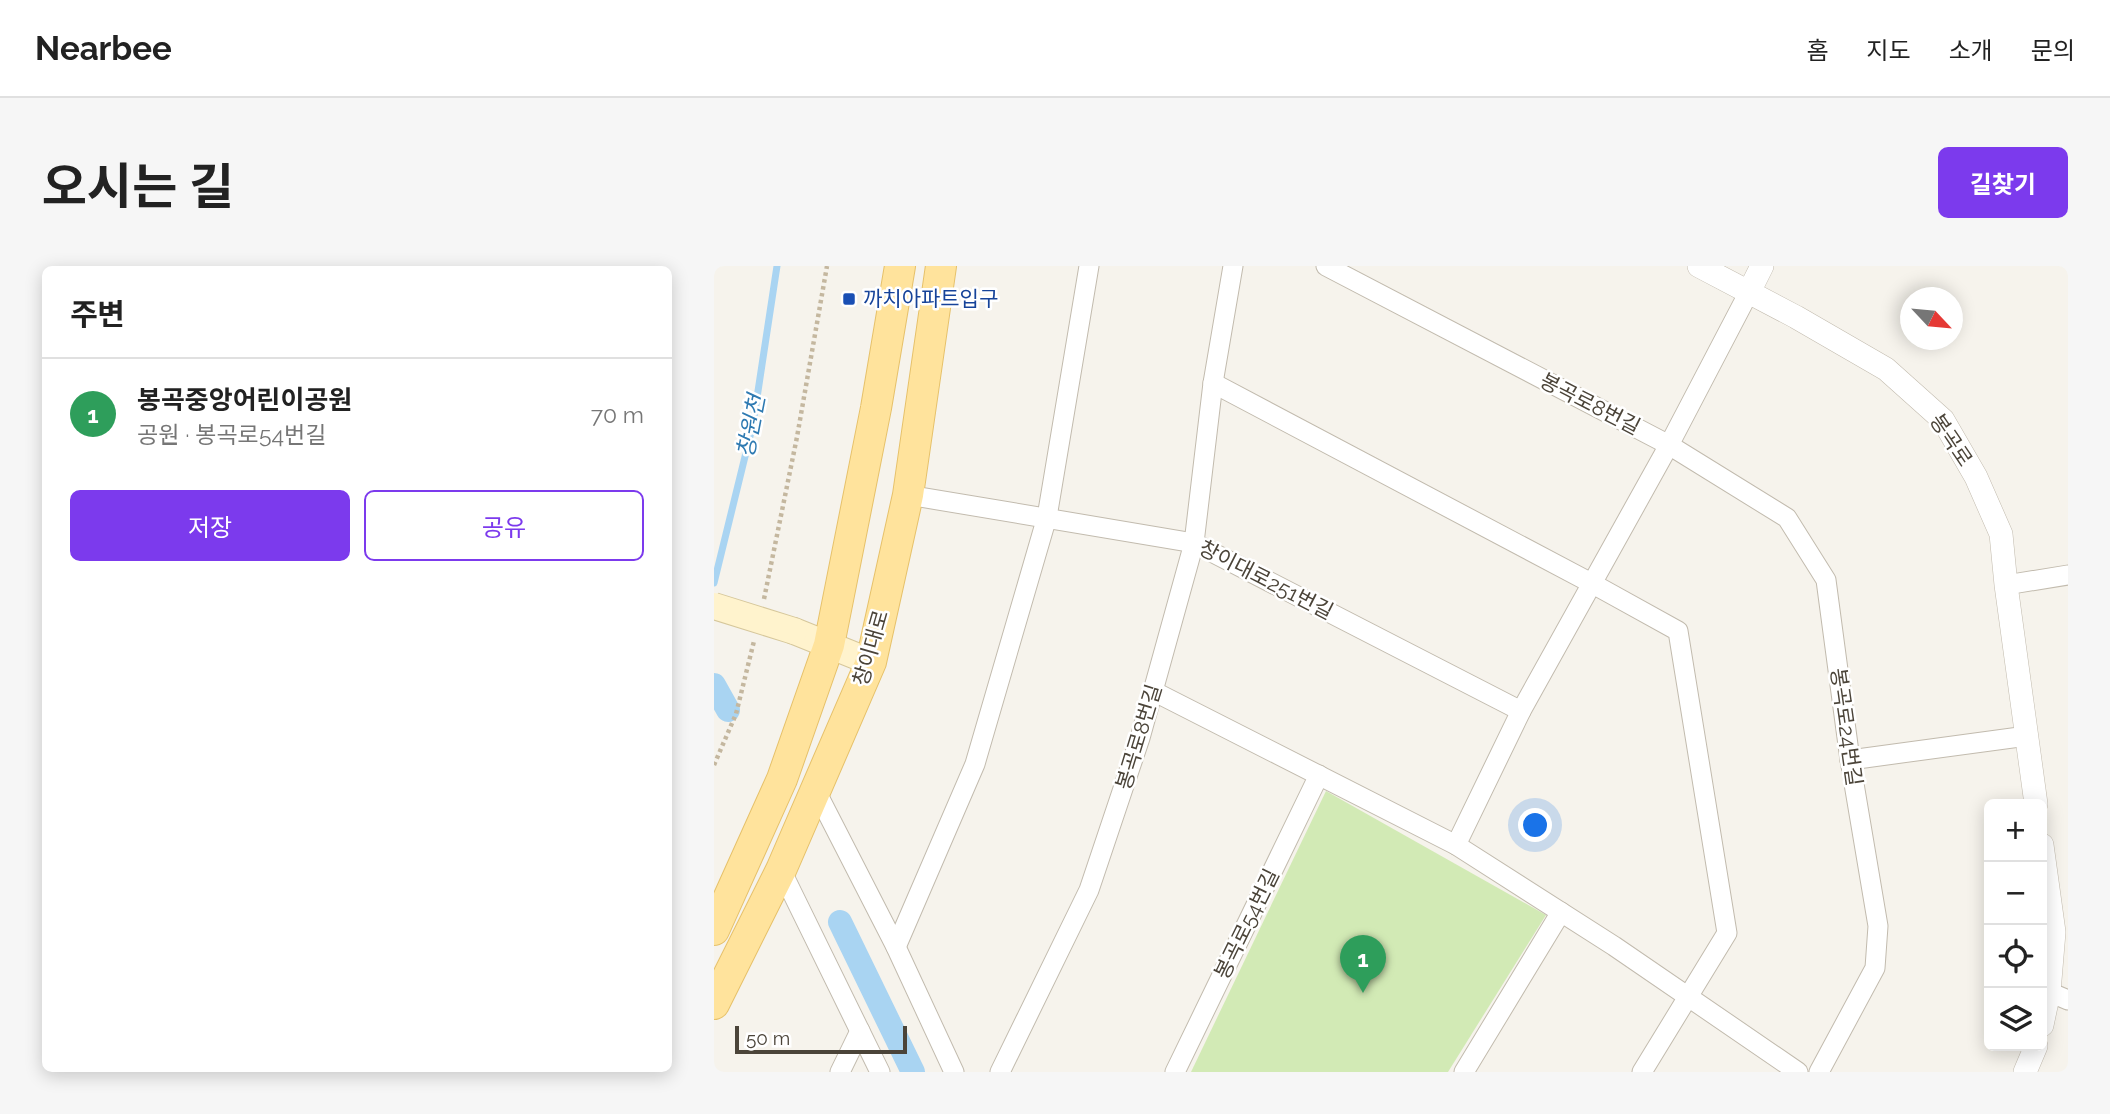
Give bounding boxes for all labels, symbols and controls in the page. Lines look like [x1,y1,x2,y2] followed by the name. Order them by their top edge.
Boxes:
[35,29,172,68] text: Nearbee
[1806,36,1828,65] text: 홈
[1866,36,1911,65] text: 지도
[1949,36,1993,65] text: 소개
[2031,36,2075,65] text: 문의
[1938,147,2068,218] button: 길찾기
[42,158,234,215] text: 오시는 길
[863,286,998,311] place label: 까치아파트입구
[1900,287,1963,350] north arrow
[841,291,857,307] marker: 까치아파트입구
[70,297,125,332] text: 주변
[1536,368,1644,439] street label: 봉곡로8번길
[137,385,352,415] text: 봉곡중앙어린이공원
[731,389,770,460] water label: 창원천
[87,401,99,428] text: 1
[591,401,644,428] text: 70 m
[1925,409,1978,471] street label: 봉곡로
[137,421,326,448] text: 공원 · 봉곡로54번길
[70,490,350,561] button: 저장
[364,490,644,561] button: 공유
[1195,535,1338,624] street label: 창이대로251번길
[848,607,893,688] street label: 창이대로
[1826,666,1867,788] street label: 봉곡로24번길
[1111,681,1166,793] street label: 봉곡로8번길
[1984,799,2047,1051] map controls
[1984,799,2047,862] button: +
[1518,808,1552,842] your location
[1984,862,2047,925] button: −
[1209,865,1284,983] street label: 봉곡로54번길
[1984,925,2047,988] button: locate
[1340,935,1386,993] pin: 1
[1984,988,2047,1051] button: layers
[735,1023,906,1055] scale bar
[746,1027,790,1049] text: 50 m

